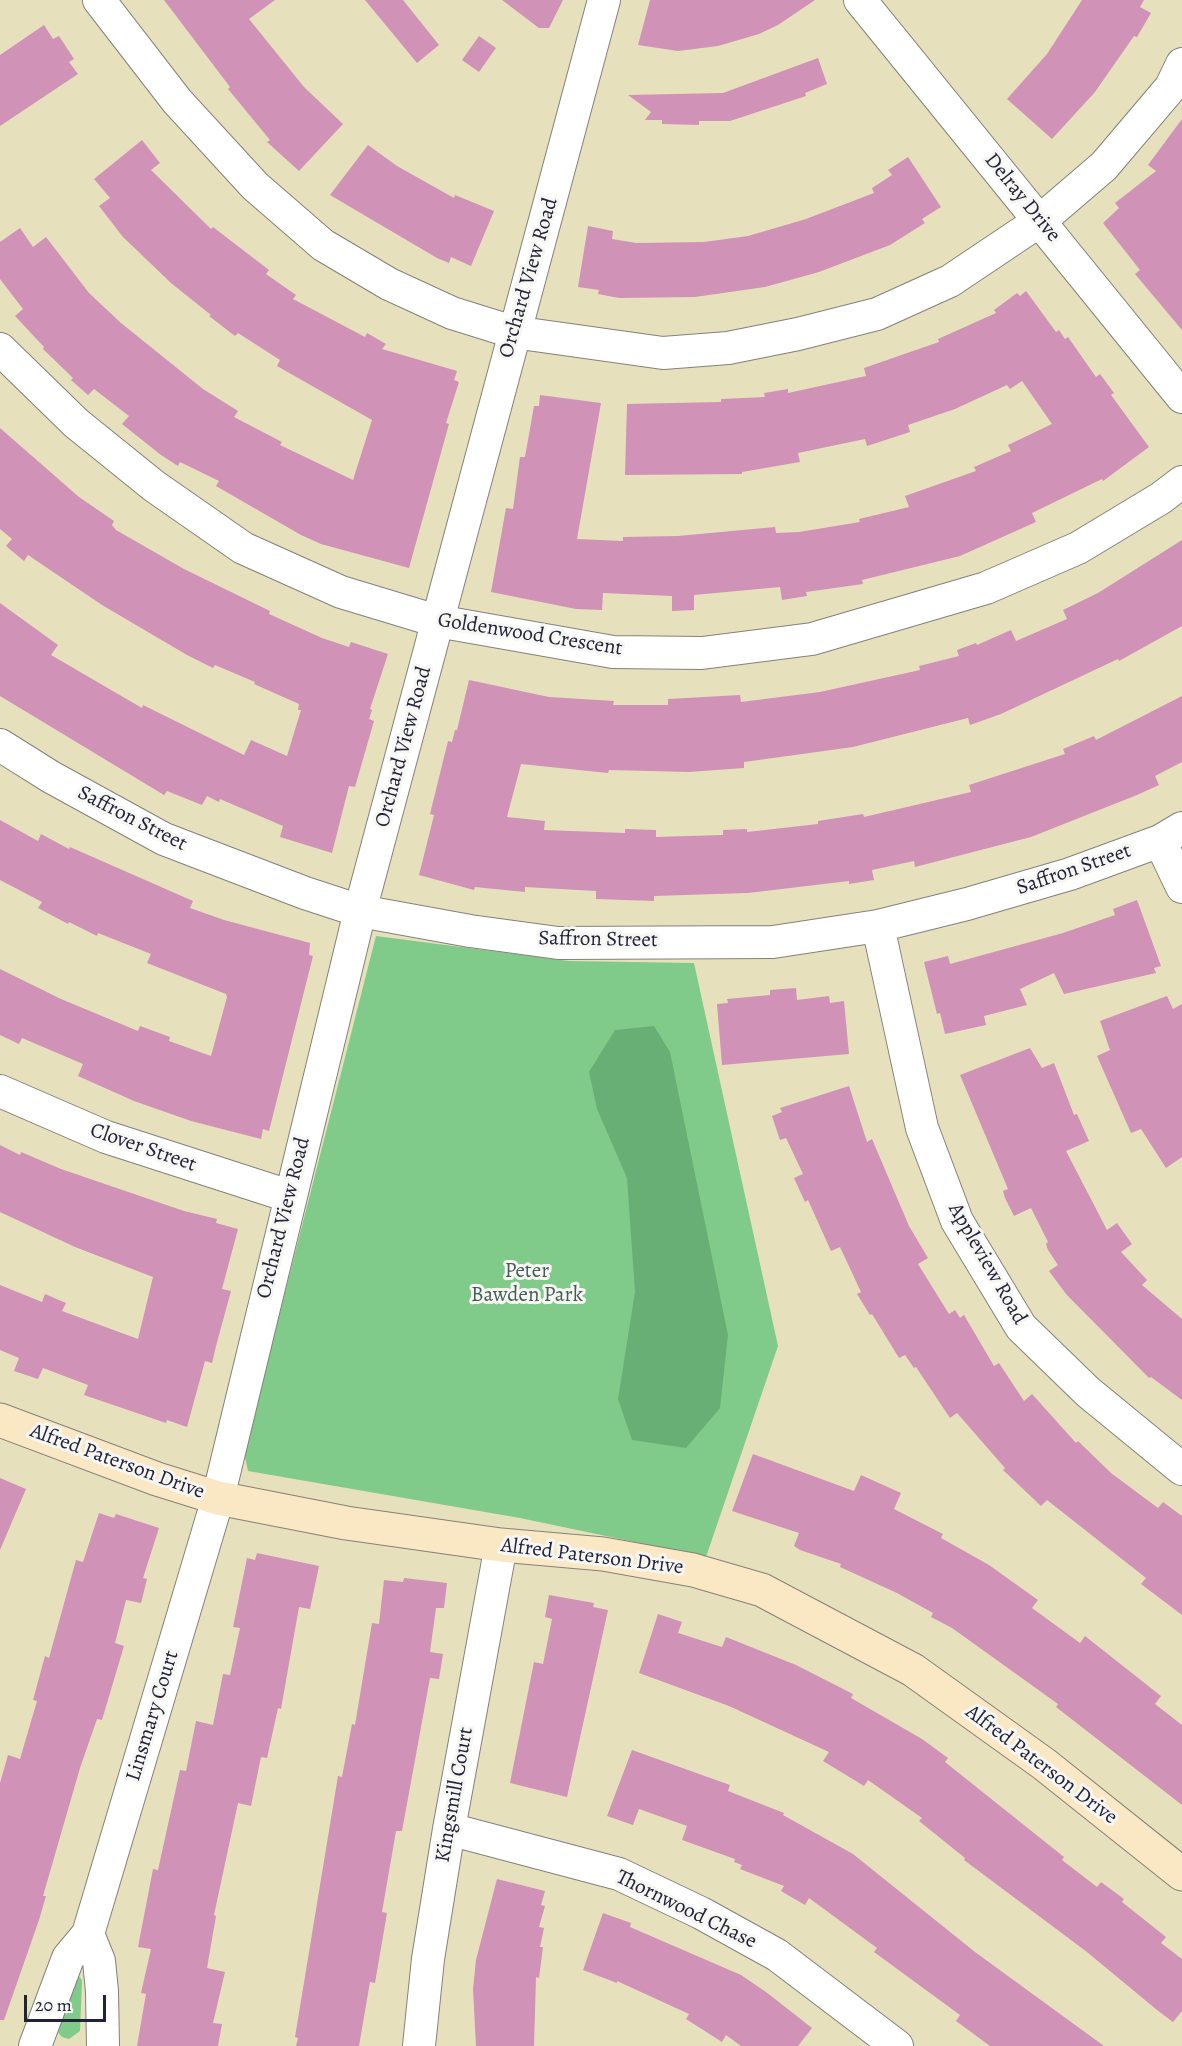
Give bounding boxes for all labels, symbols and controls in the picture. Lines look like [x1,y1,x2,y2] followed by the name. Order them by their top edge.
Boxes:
[978,148,1066,248] street label: Delray Drive
[494,195,564,361] street label: Orchard View Road
[436,608,624,662] street label: Goldenwood Crescent
[370,664,438,830] street label: Orchard View Road
[73,781,191,857] street label: Saffron Street
[1013,839,1135,901] street label: Saffron Street
[538,926,658,954] street label: Saffron Street
[87,1118,199,1178] street label: Clover Street
[252,1135,316,1301] street label: Orchard View Road
[942,1199,1032,1329] street label: Appleview Road
[471,1259,583,1309] park label: Peter Bawden Park
[26,1419,208,1505] street label: Alfred Paterson Drive
[499,1533,685,1581] street label: Alfred Paterson Drive
[121,1648,185,1784] street label: Linsmary Court
[960,1700,1122,1830] street label: Alfred Paterson Drive
[431,1725,479,1865] street label: Kingsmill Court
[612,1865,760,1955] street label: Thornwood Chase
[27,1983,110,2021] scale bar
[35,1993,72,2017] text: 20 m

